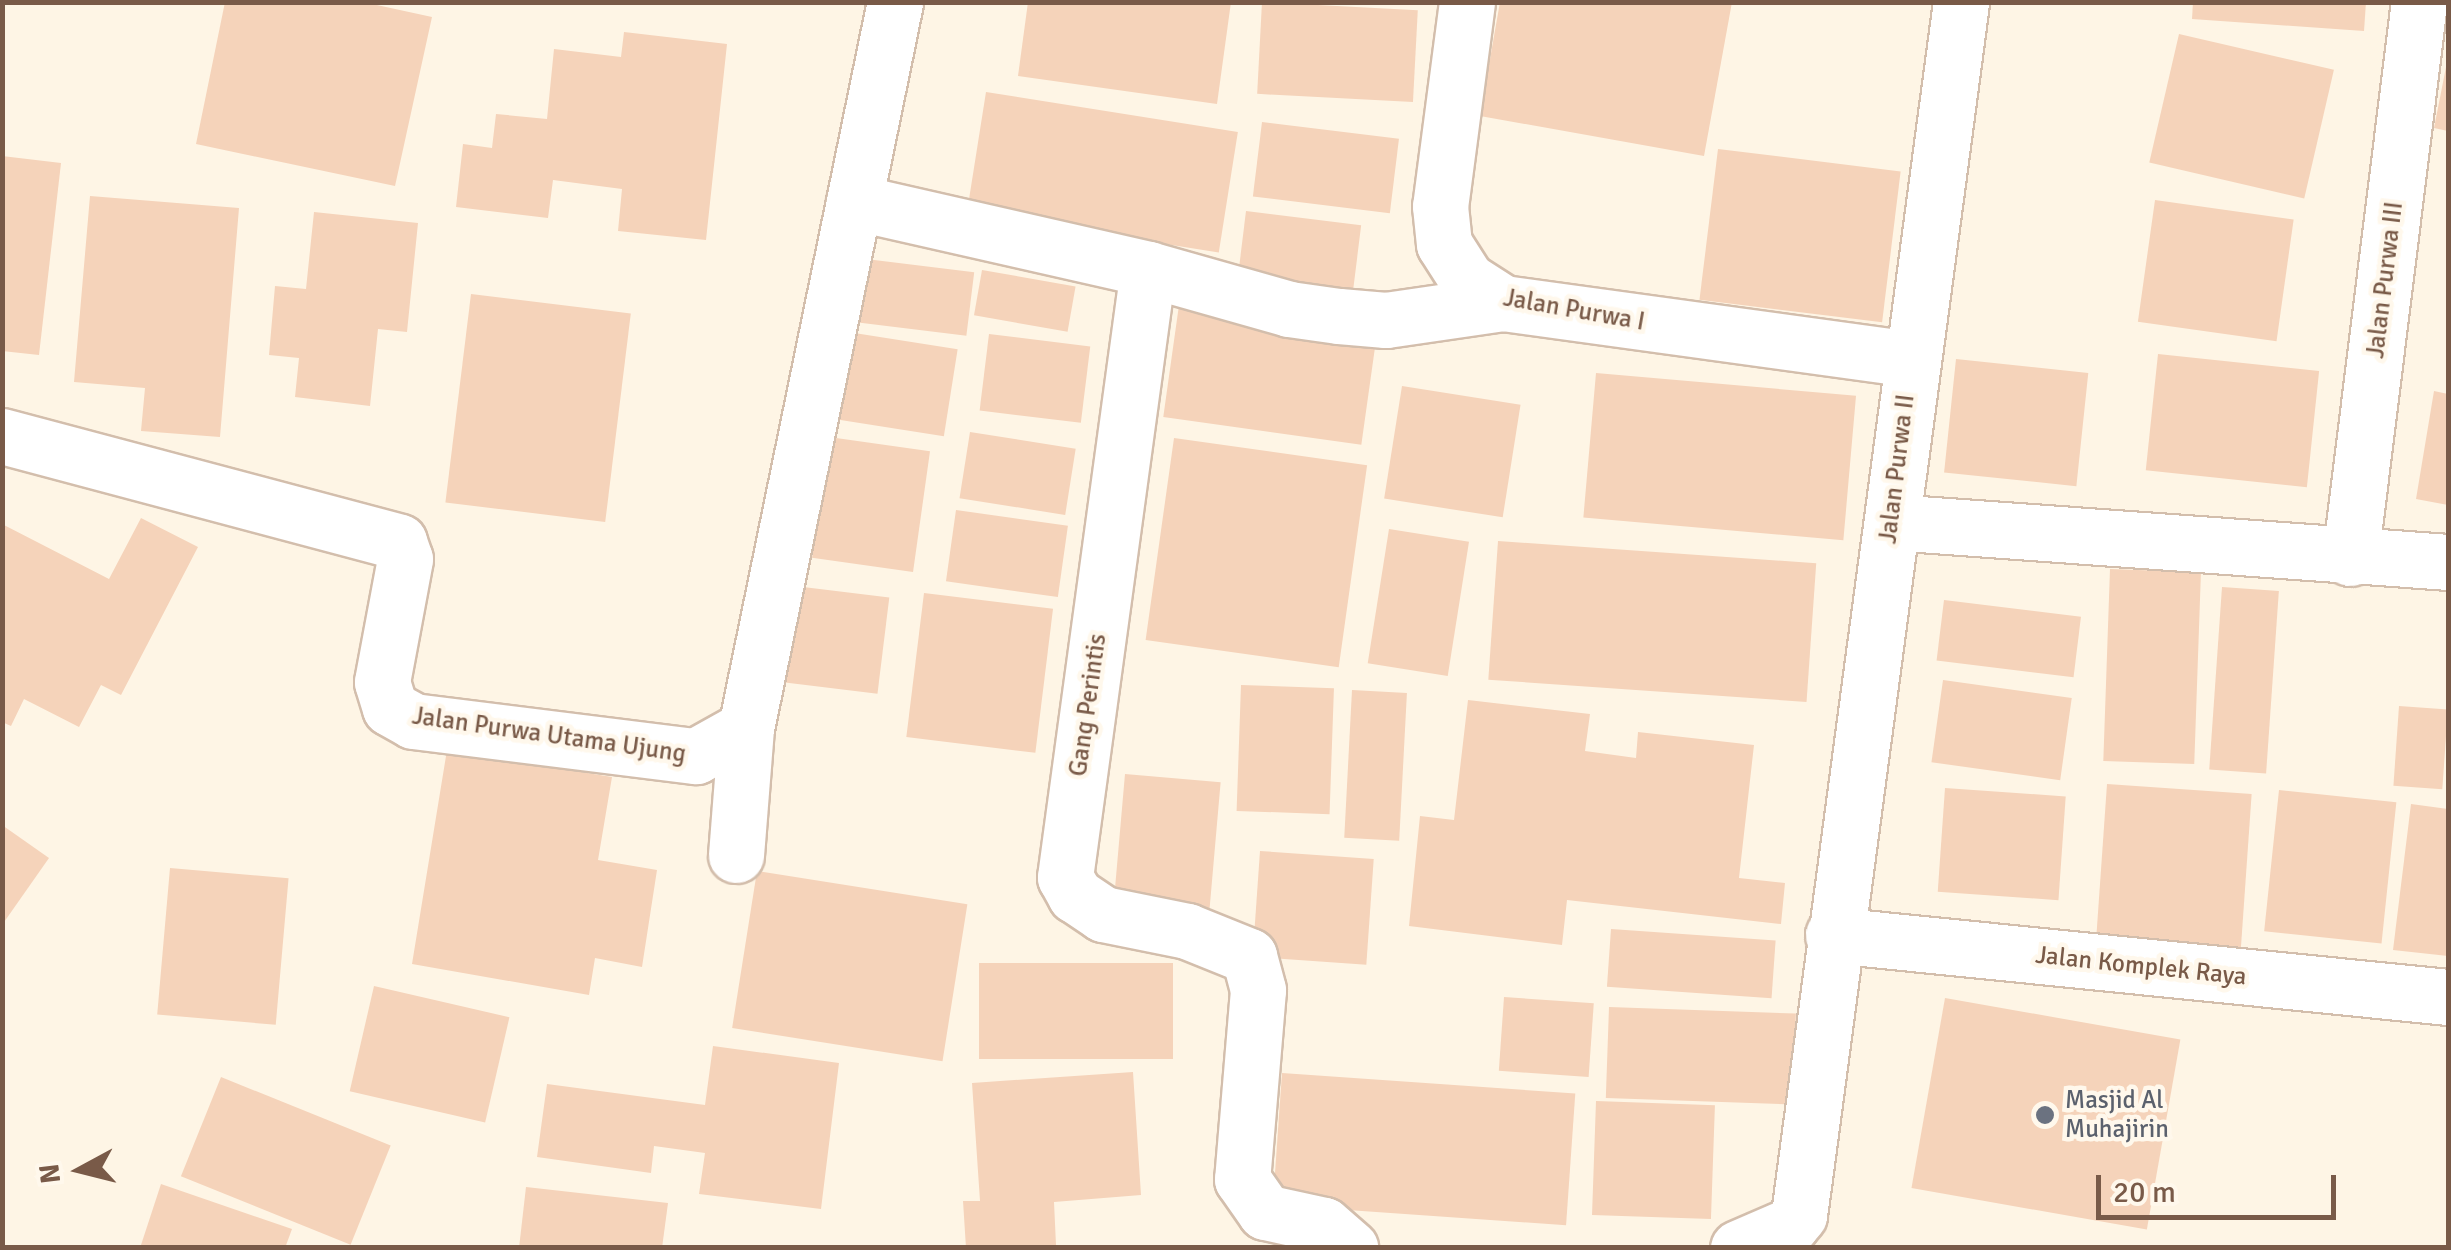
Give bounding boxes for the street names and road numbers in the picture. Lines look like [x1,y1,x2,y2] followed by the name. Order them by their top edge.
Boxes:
[2361,200,2409,360] street label: Jalan Purwa III
[1501,283,1647,337] street label: Jalan Purwa I
[1873,393,1921,545] street label: Jalan Purwa II
[1063,632,1113,778] street label: Gang Perintis
[410,701,688,769] street label: Jalan Purwa Utama Ujung
[2034,940,2248,992] street label: Jalan Komplek Raya

